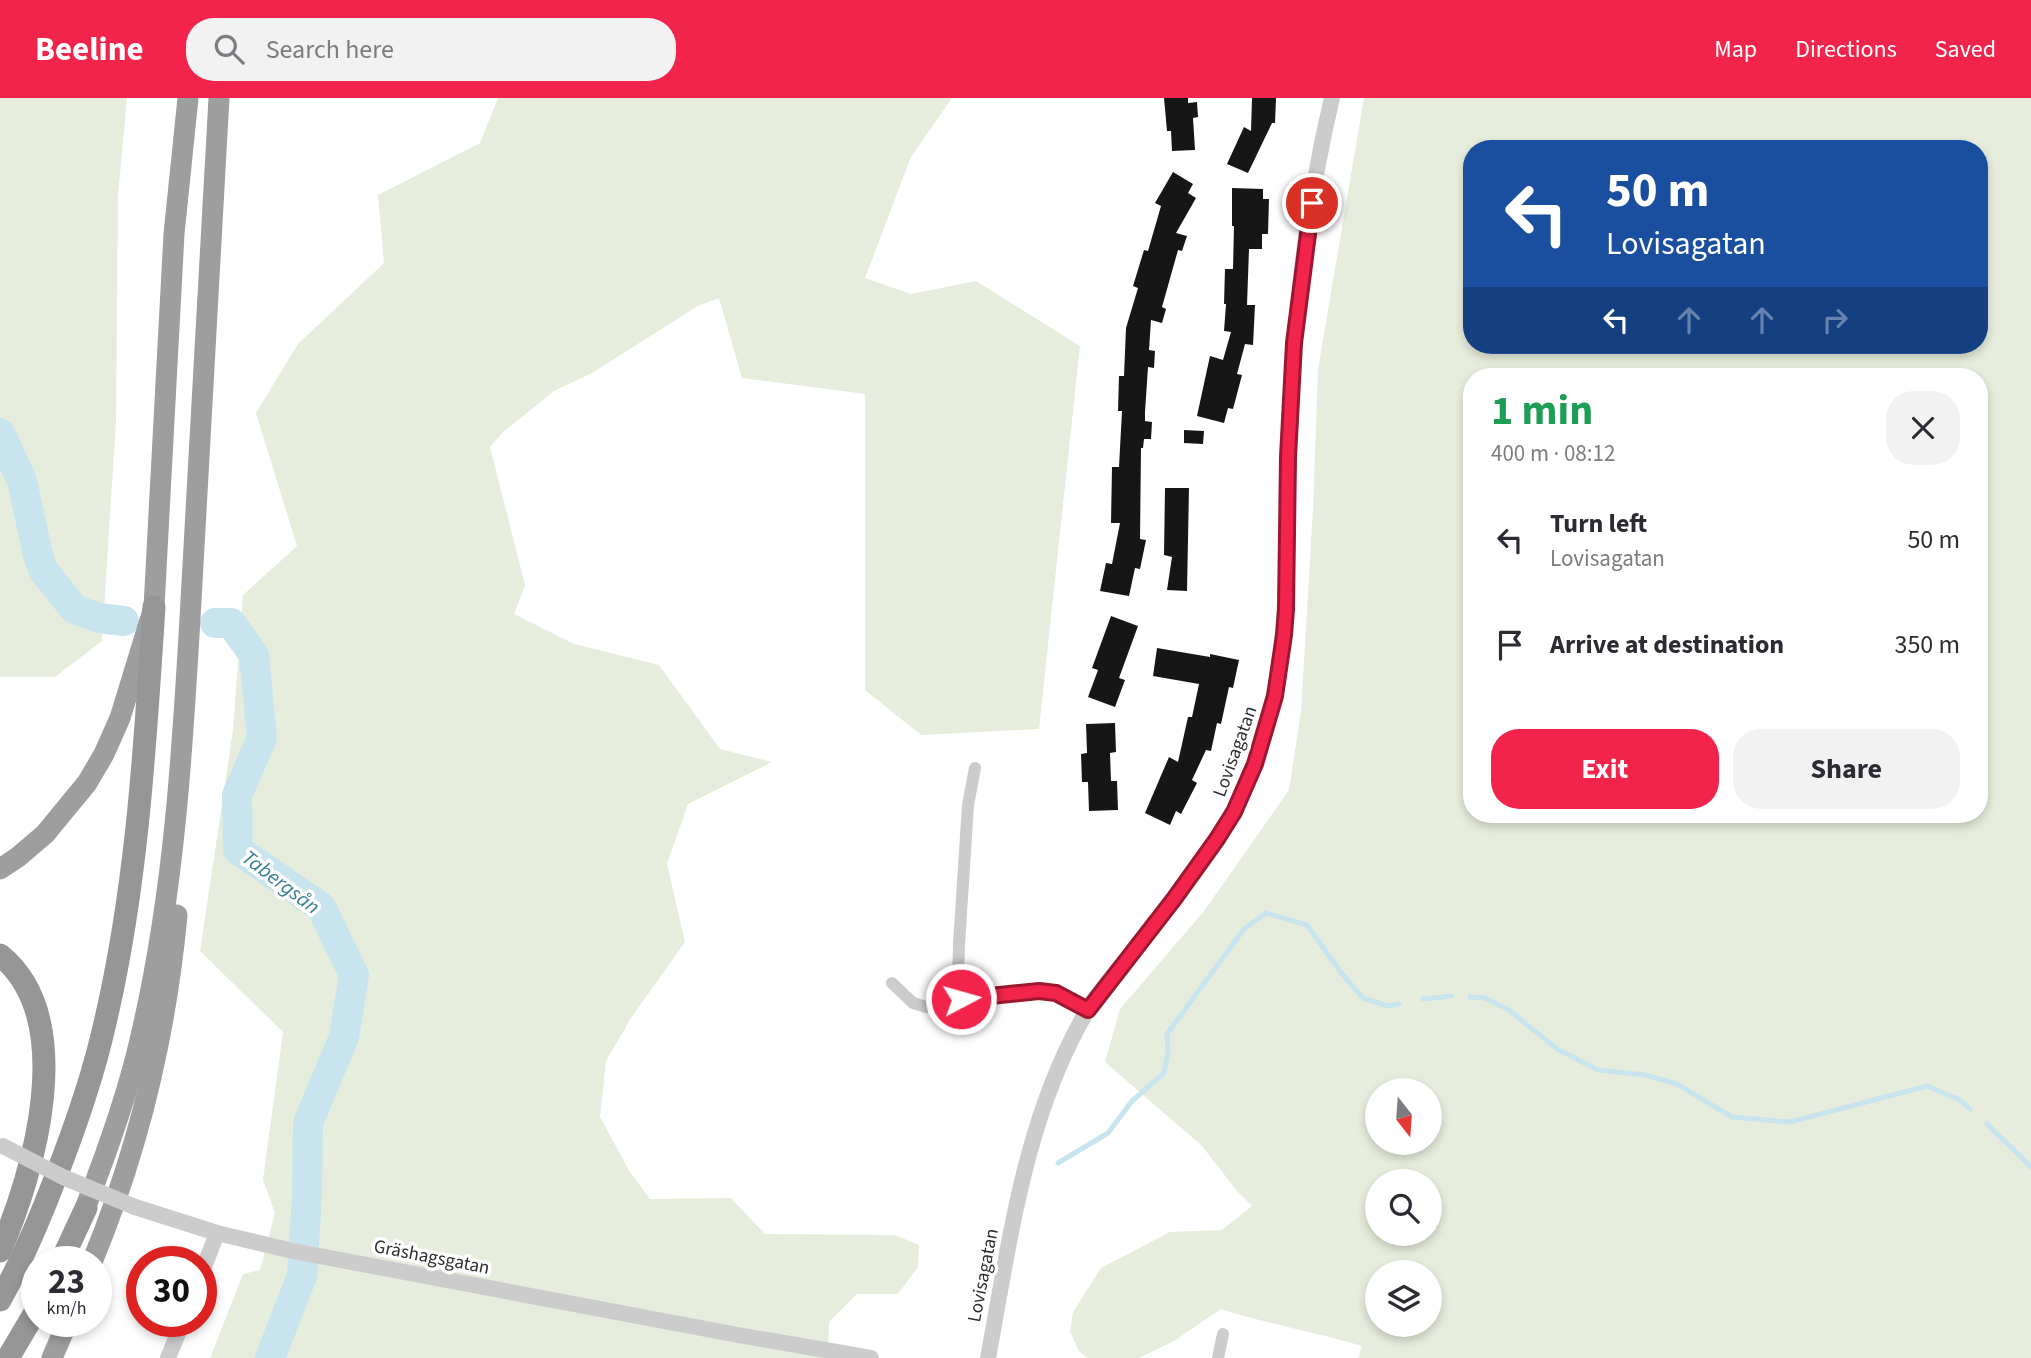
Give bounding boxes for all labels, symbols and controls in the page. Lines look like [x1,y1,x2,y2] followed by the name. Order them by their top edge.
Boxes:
[186,18,676,81] search box
[35,26,144,73] text: Beeline
[210,30,248,68] icon: search
[266,31,394,68] text: Search here
[1714,32,1757,67] text: Map
[1795,32,1897,67] text: Directions
[1935,32,1996,67] text: Saved
[1606,156,1710,226] text: 50 m
[1491,168,1582,259] icon: left
[1282,173,1342,233] pin
[1293,184,1331,222] icon: arrive
[1606,221,1766,267] text: Lovisagatan
[1597,301,1635,339] icon: left
[1670,301,1708,339] icon: ahead
[1743,301,1781,339] icon: ahead
[1816,301,1854,339] icon: right
[1491,381,1593,441] text: 1 min
[1886,391,1960,465] button: close
[1491,437,1615,470] text: 400 m · 08:12
[1550,505,1647,542] text: Turn left
[1491,521,1529,559] icon: left
[1907,521,1960,558] text: 50 m
[1550,542,1665,575] text: Lovisagatan
[1491,626,1529,664] icon: arrive
[1550,626,1784,663] text: Arrive at destination
[1894,626,1960,663] text: 350 m
[1206,702,1264,801] street label: Lovisagatan
[1491,729,1719,809] button: Exit
[1733,729,1960,809] button: Share
[236,843,326,921] water label: Tabergsån
[924,962,998,1036] position arrow
[1365,1078,1442,1155] north arrow
[1365,1078,1442,1337] map controls
[1365,1169,1442,1246] button: search
[961,1226,1006,1324] street label: Lovisagatan
[371,1233,492,1282] street label: Gräshagsgatan
[126,1246,217,1337] speed limit sign: 30
[48,1257,85,1307] text: 23
[1365,1260,1442,1337] button: layers
[47,1296,86,1321] text: km/h

